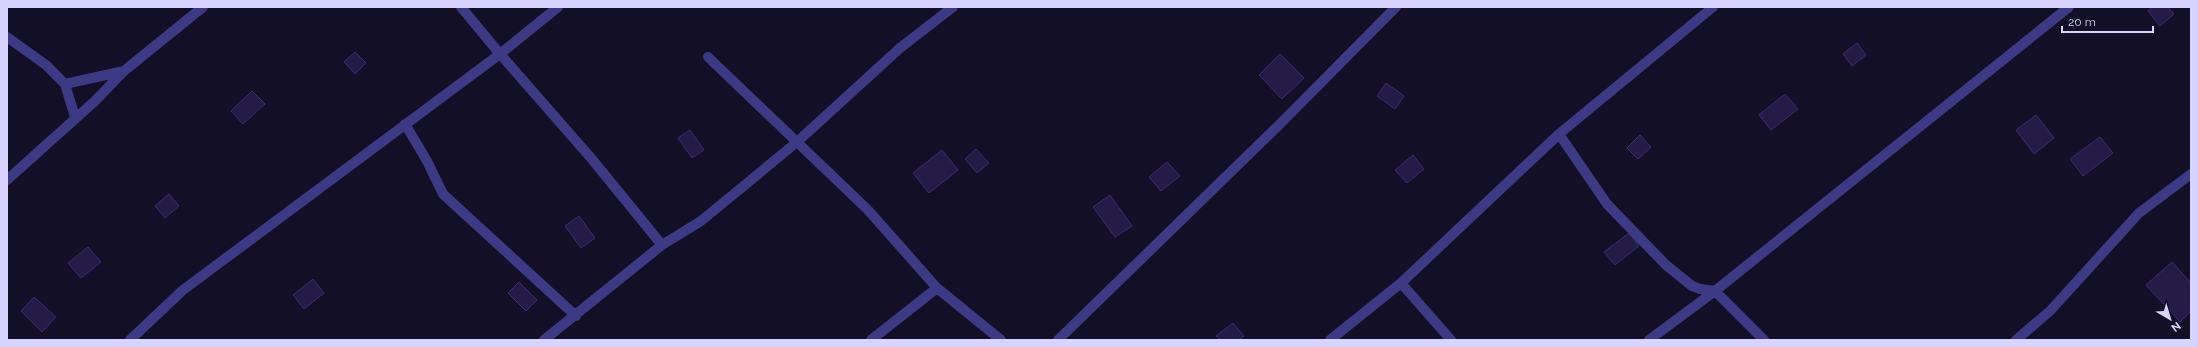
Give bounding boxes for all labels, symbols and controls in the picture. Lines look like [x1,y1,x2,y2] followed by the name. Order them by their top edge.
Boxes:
[2062,8,2153,34] scale bar
[2068,15,2096,29] text: 20 m
[2150,299,2190,339] north arrow
[2169,319,2183,334] text: N

